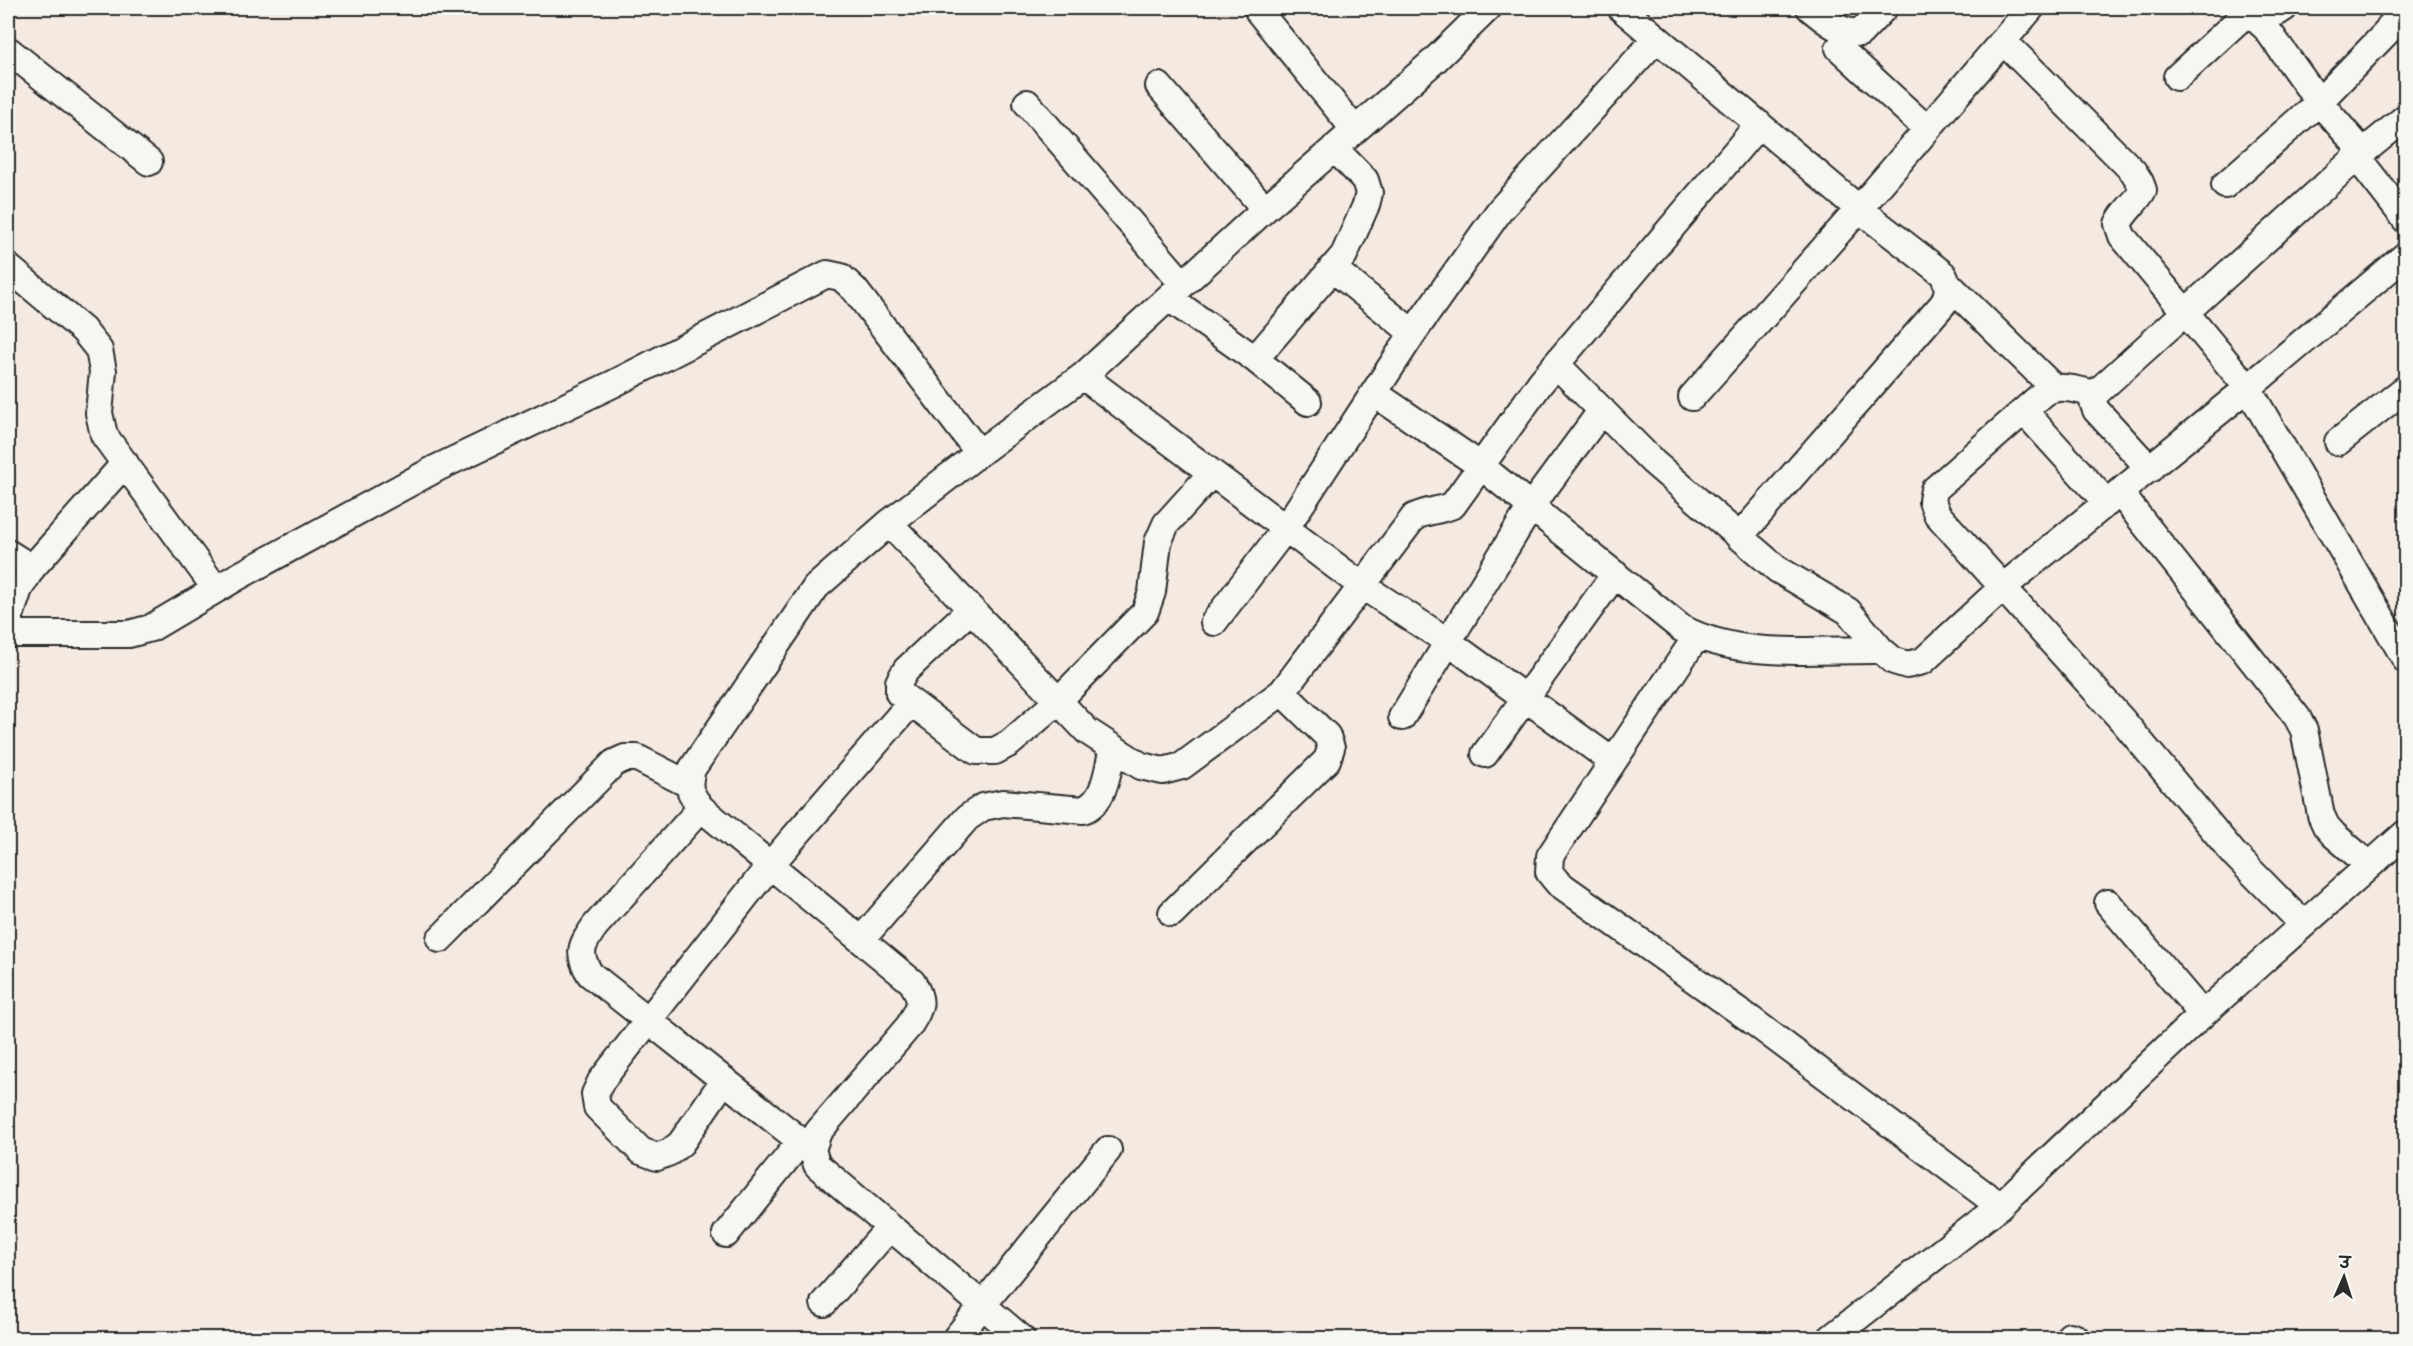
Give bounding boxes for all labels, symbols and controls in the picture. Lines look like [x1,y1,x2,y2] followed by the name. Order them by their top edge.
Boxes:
[2314,1247,2374,1307] north arrow
[2337,1253,2352,1273] text: उ

